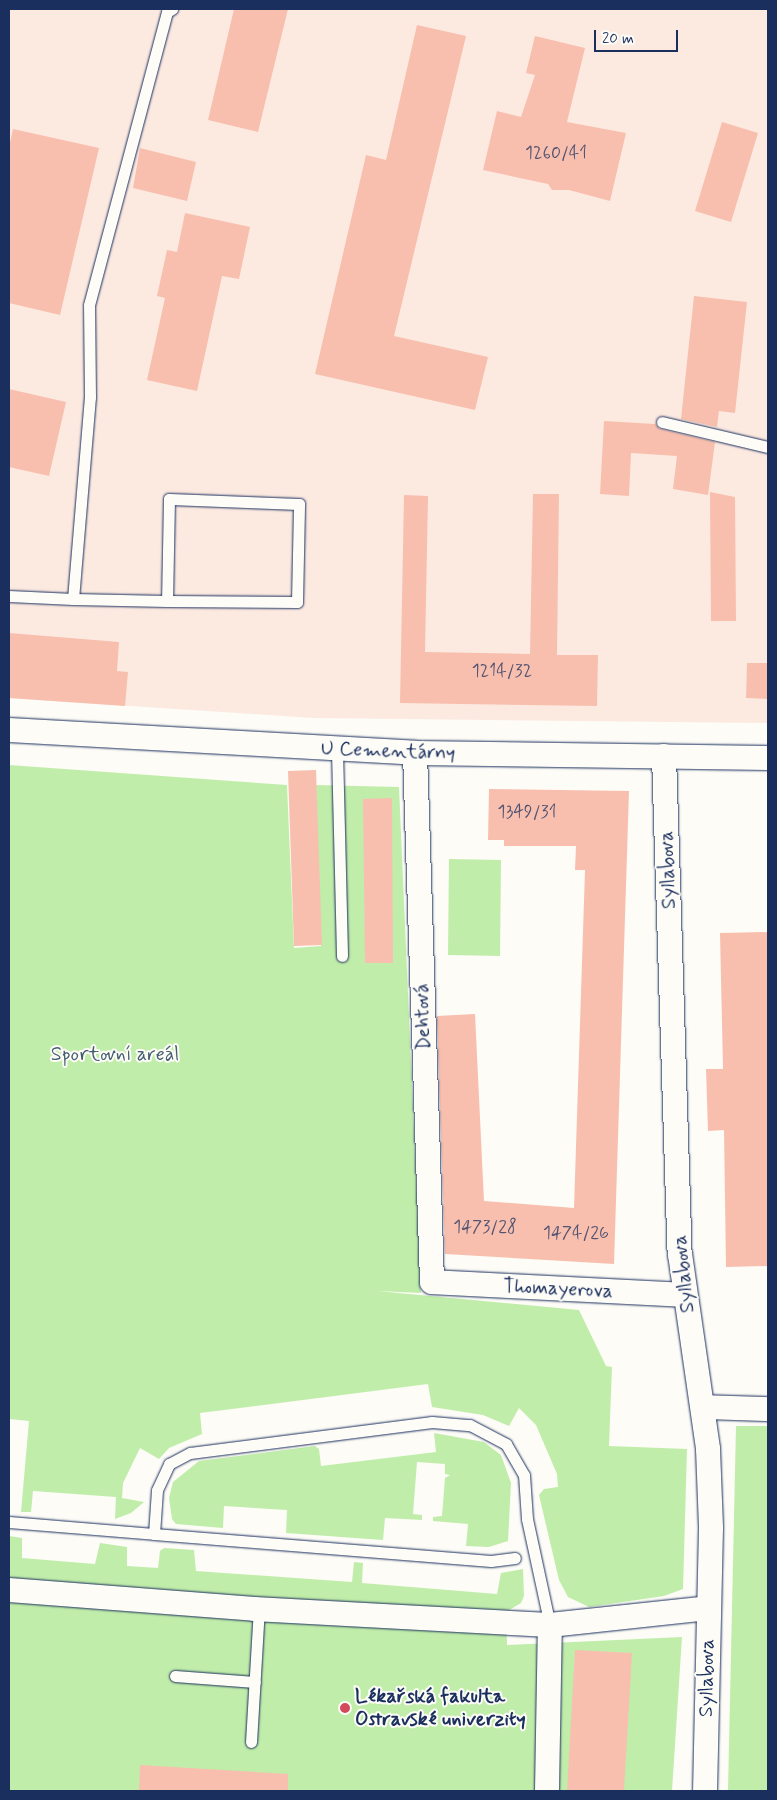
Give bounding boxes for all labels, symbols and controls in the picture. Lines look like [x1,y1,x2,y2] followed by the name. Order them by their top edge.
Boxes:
[597,20,681,52] scale bar
[602,29,634,49] text: 20 m
[525,142,587,164] house number: 1260/41
[472,660,532,682] house number: 1214/32
[320,737,456,765] street label: U Cementárny
[498,801,556,823] house number: 1349/31
[655,830,681,910] street label: Syllabova
[410,983,436,1051] street label: Dehtová
[51,1042,179,1066] park label: Sportovní areál
[453,1216,517,1238] house number: 1473/28
[543,1222,609,1244] house number: 1474/26
[668,1234,700,1314] street label: Syllabova
[502,1274,614,1304] street label: Thomayerova
[694,1639,720,1717] street label: Syllabova
[355,1684,526,1731] place label: Lékařská fakulta Ostravské univerzity
[339,1702,351,1714] marker: Lékařská fakulta Ostravské univerzity

